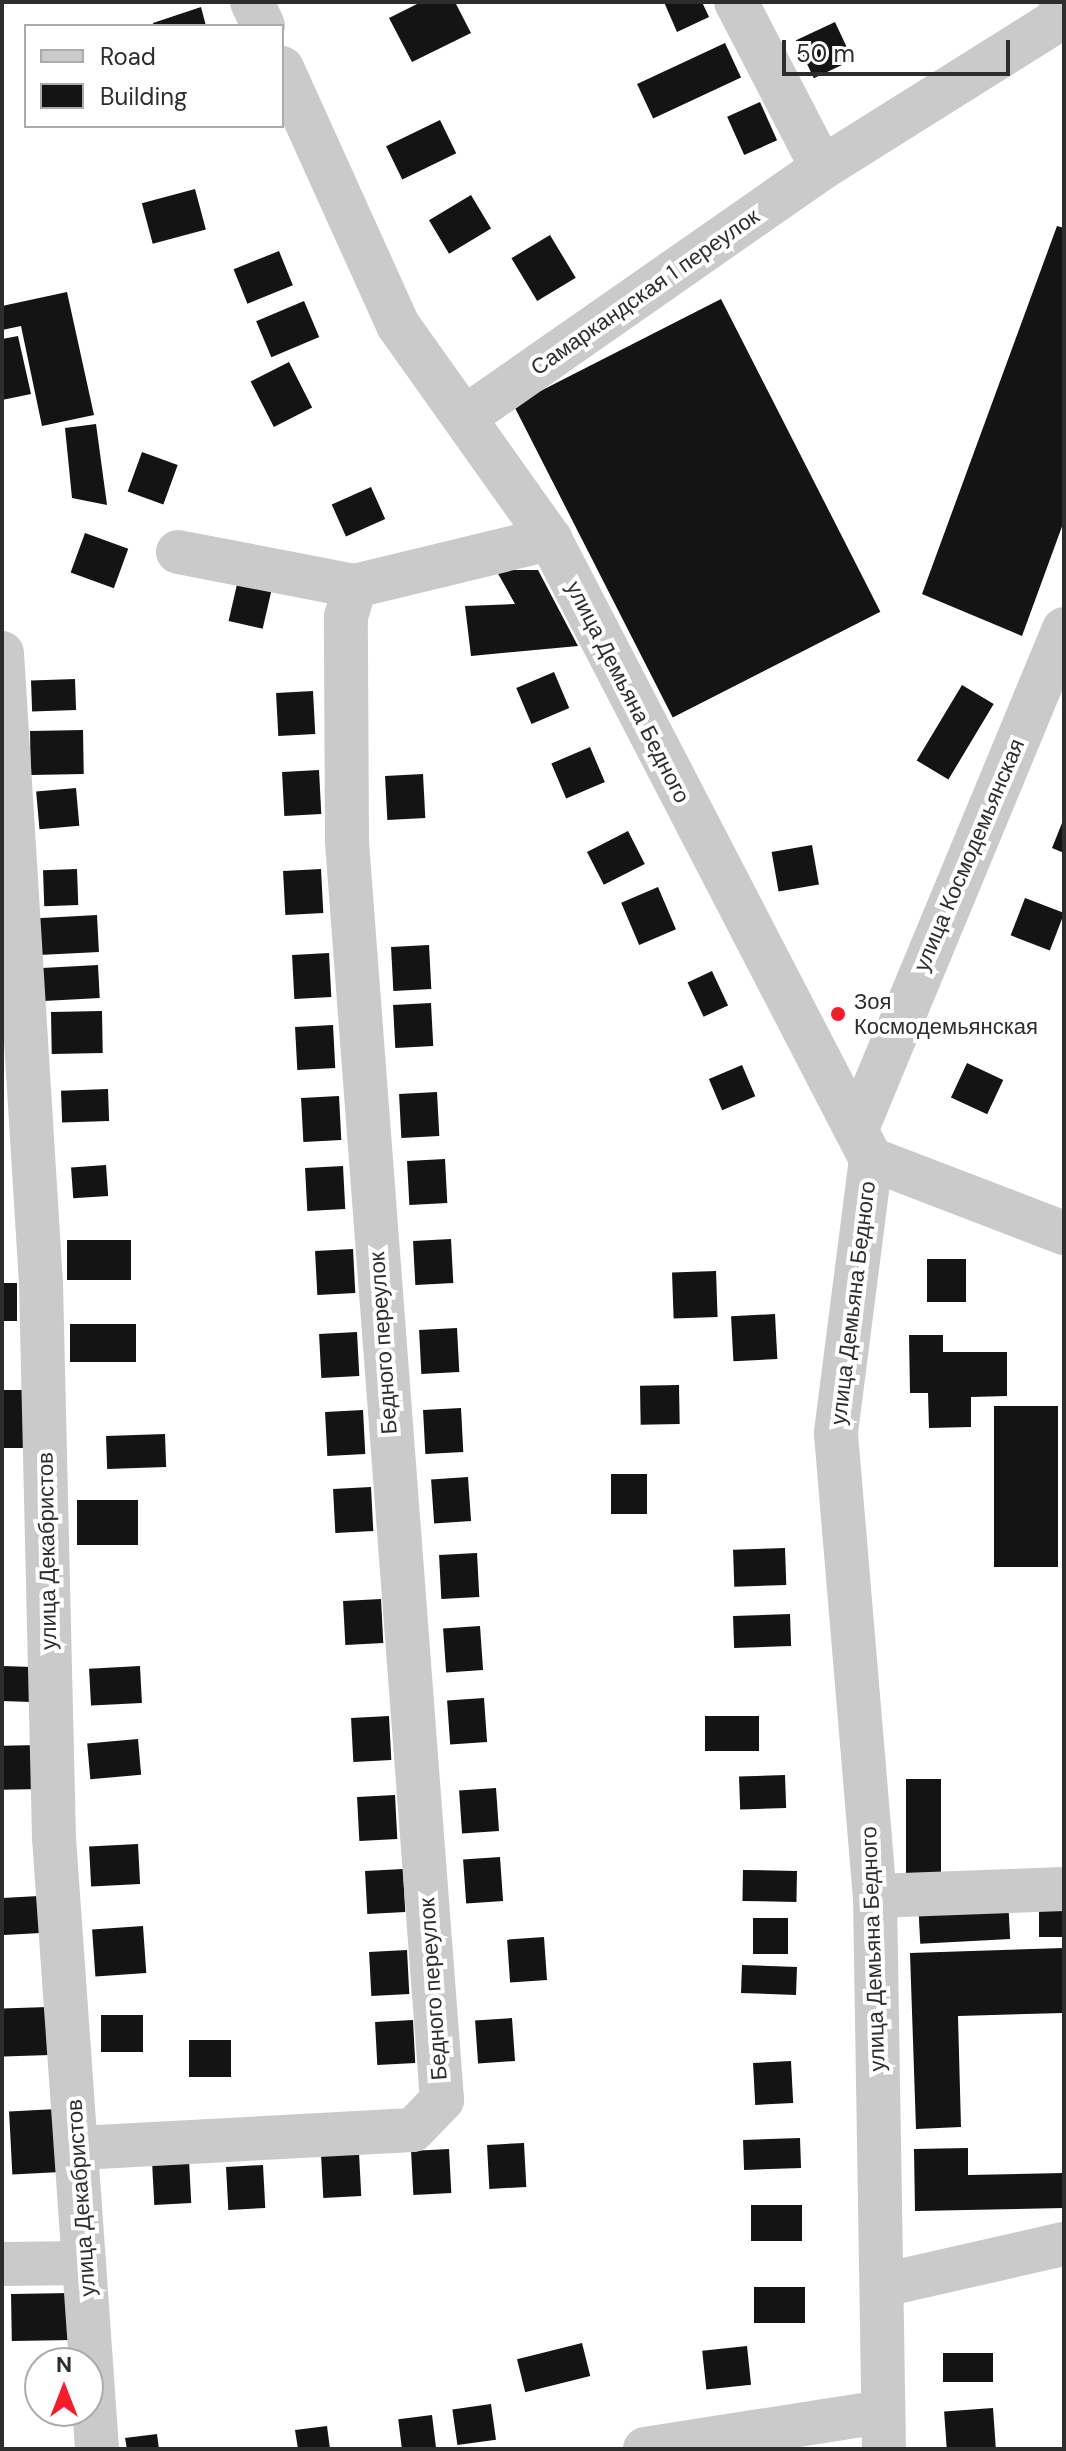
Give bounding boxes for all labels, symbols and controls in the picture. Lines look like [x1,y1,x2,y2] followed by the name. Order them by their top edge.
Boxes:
[24,24,284,128] legend
[786,24,1014,74] scale bar
[796,38,855,69] text: 50 m
[100,41,156,72] text: Road
[100,81,187,112] text: Building
[526,203,764,381] street label: Самаркандская 1 переулок
[561,577,695,807] street label: улица Демьяна Бедного
[908,735,1030,975] street label: улица Космодемьянская
[854,988,1038,1040] place label: Зоя Космодемьянская
[829,1005,847,1023] marker: Зоя Космодемьянская
[825,1180,881,1426] street label: улица Демьяна Бедного
[363,1251,403,1435] street label: Бедного переулок
[32,1452,62,1650] street label: улица Декабристов
[856,1826,890,2072] street label: улица Демьяна Бедного
[413,1897,453,2081] street label: Бедного переулок
[61,2098,101,2298] street label: улица Декабристов
[24,2347,104,2427] north arrow
[56,2350,72,2379] text: N

